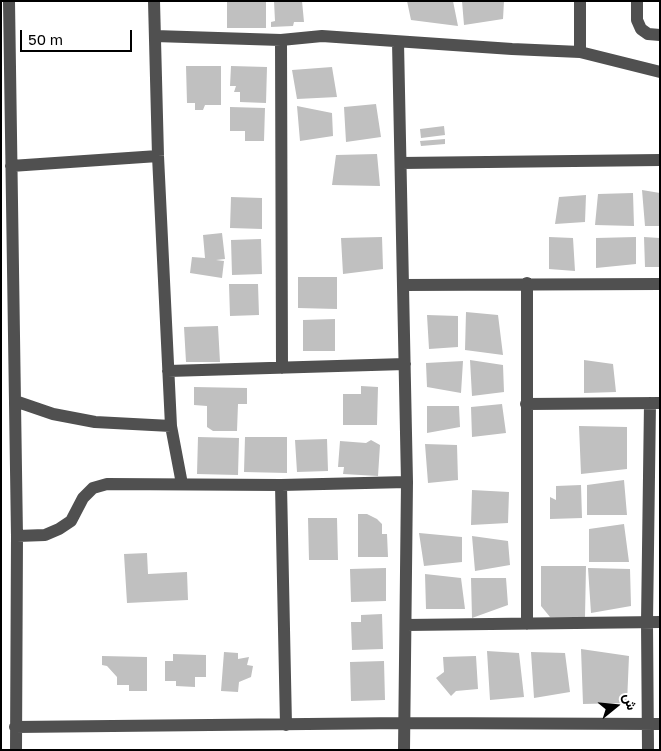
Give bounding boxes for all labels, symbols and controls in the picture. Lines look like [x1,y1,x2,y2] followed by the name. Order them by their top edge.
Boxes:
[22,20,135,52] scale bar
[28,30,63,48] text: 50 m
[591,681,641,731] north arrow
[620,691,641,712] text: ش

